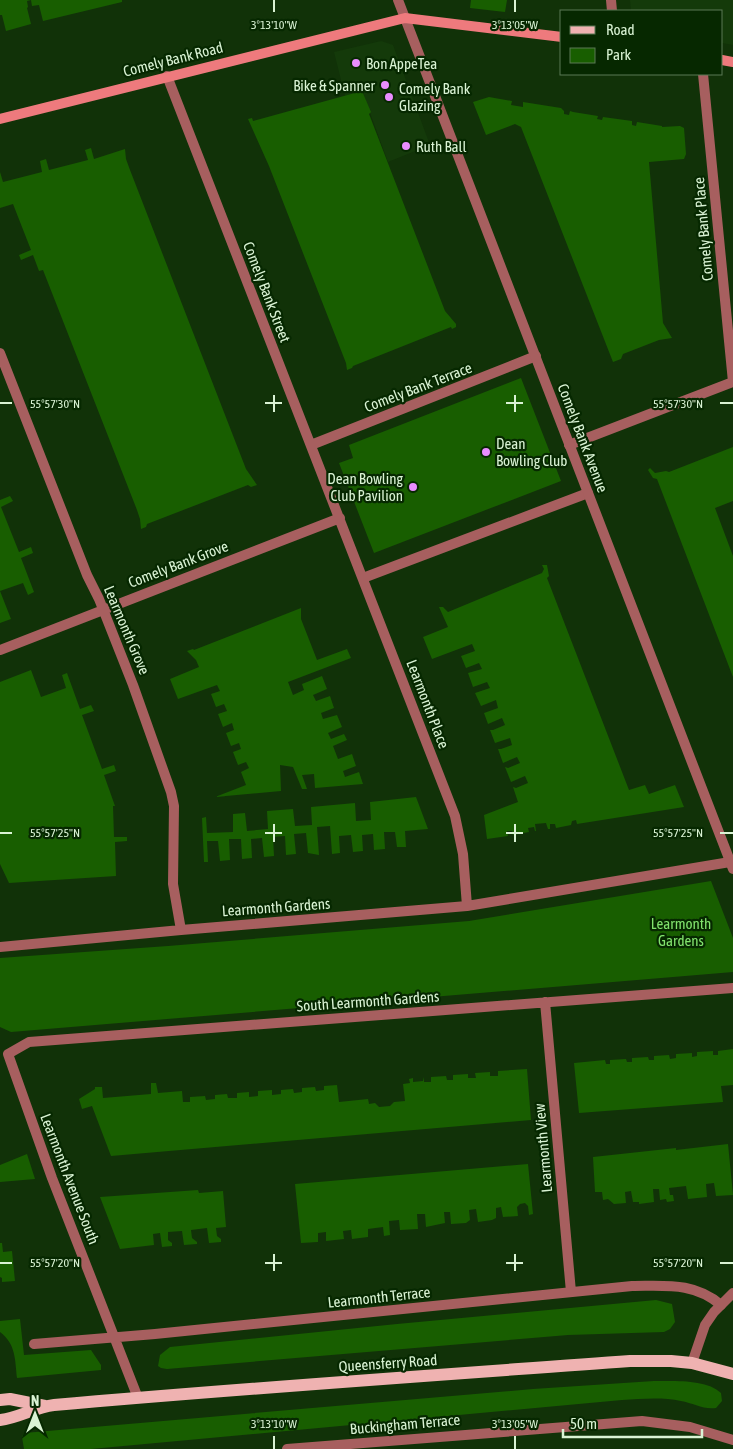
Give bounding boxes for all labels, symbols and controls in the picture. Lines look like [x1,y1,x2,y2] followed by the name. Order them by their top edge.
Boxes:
[560,10,723,75] legend
[251,18,297,32] text: 3°13'10"W
[492,18,538,32] text: 3°13'05"W
[606,21,635,38] text: Road
[121,38,225,80] street label: Comely Bank Road
[606,46,631,63] text: Park
[366,55,437,72] place label: Bon AppeTea
[350,57,362,69] marker: Bon AppeTea
[293,77,376,94] place label: Bike & Spanner
[379,79,391,91] marker: Bike & Spanner
[399,80,471,114] place label: Comely Bank Glazing
[383,91,395,103] marker: Comely Bank Glazing
[416,138,466,155] place label: Ruth Ball
[400,140,412,152] marker: Ruth Ball
[690,176,716,282] street label: Comely Bank Place
[240,239,294,345] street label: Comely Bank Street
[362,359,474,415] street label: Comely Bank Terrace
[554,381,612,495] street label: Comely Bank Avenue
[30,397,80,411] text: 55°57'30"N
[653,397,703,411] text: 55°57'30"N
[496,435,567,469] place label: Dean Bowling Club
[480,446,492,458] marker: Dean Bowling Club
[327,470,404,504] place label: Dean Bowling Club Pavilion
[407,481,419,493] marker: Dean Bowling Club Pavilion
[126,537,231,591] street label: Comely Bank Grove
[101,583,153,677] street label: Learmonth Grove
[403,657,453,751] street label: Learmonth Place
[30,826,80,840] text: 55°57'25"N
[653,826,703,840] text: 55°57'25"N
[221,895,331,919] street label: Learmonth Gardens
[651,915,711,949] park label: Learmonth Gardens
[296,988,440,1014] street label: South Learmonth Gardens
[531,1103,555,1193] street label: Learmonth View
[37,1111,103,1247] street label: Learmonth Avenue South
[30,1256,80,1270] text: 55°57'20"N
[653,1256,703,1270] text: 55°57'20"N
[327,1283,431,1311] street label: Learmonth Terrace
[338,1351,438,1375] street label: Queensferry Road
[10,1389,60,1439] north arrow
[31,1393,39,1409] text: N
[563,1406,702,1438] scale bar
[349,1411,461,1437] street label: Buckingham Terrace
[570,1415,597,1432] text: 50 m
[251,1417,297,1431] text: 3°13'10"W
[492,1417,538,1431] text: 3°13'05"W

